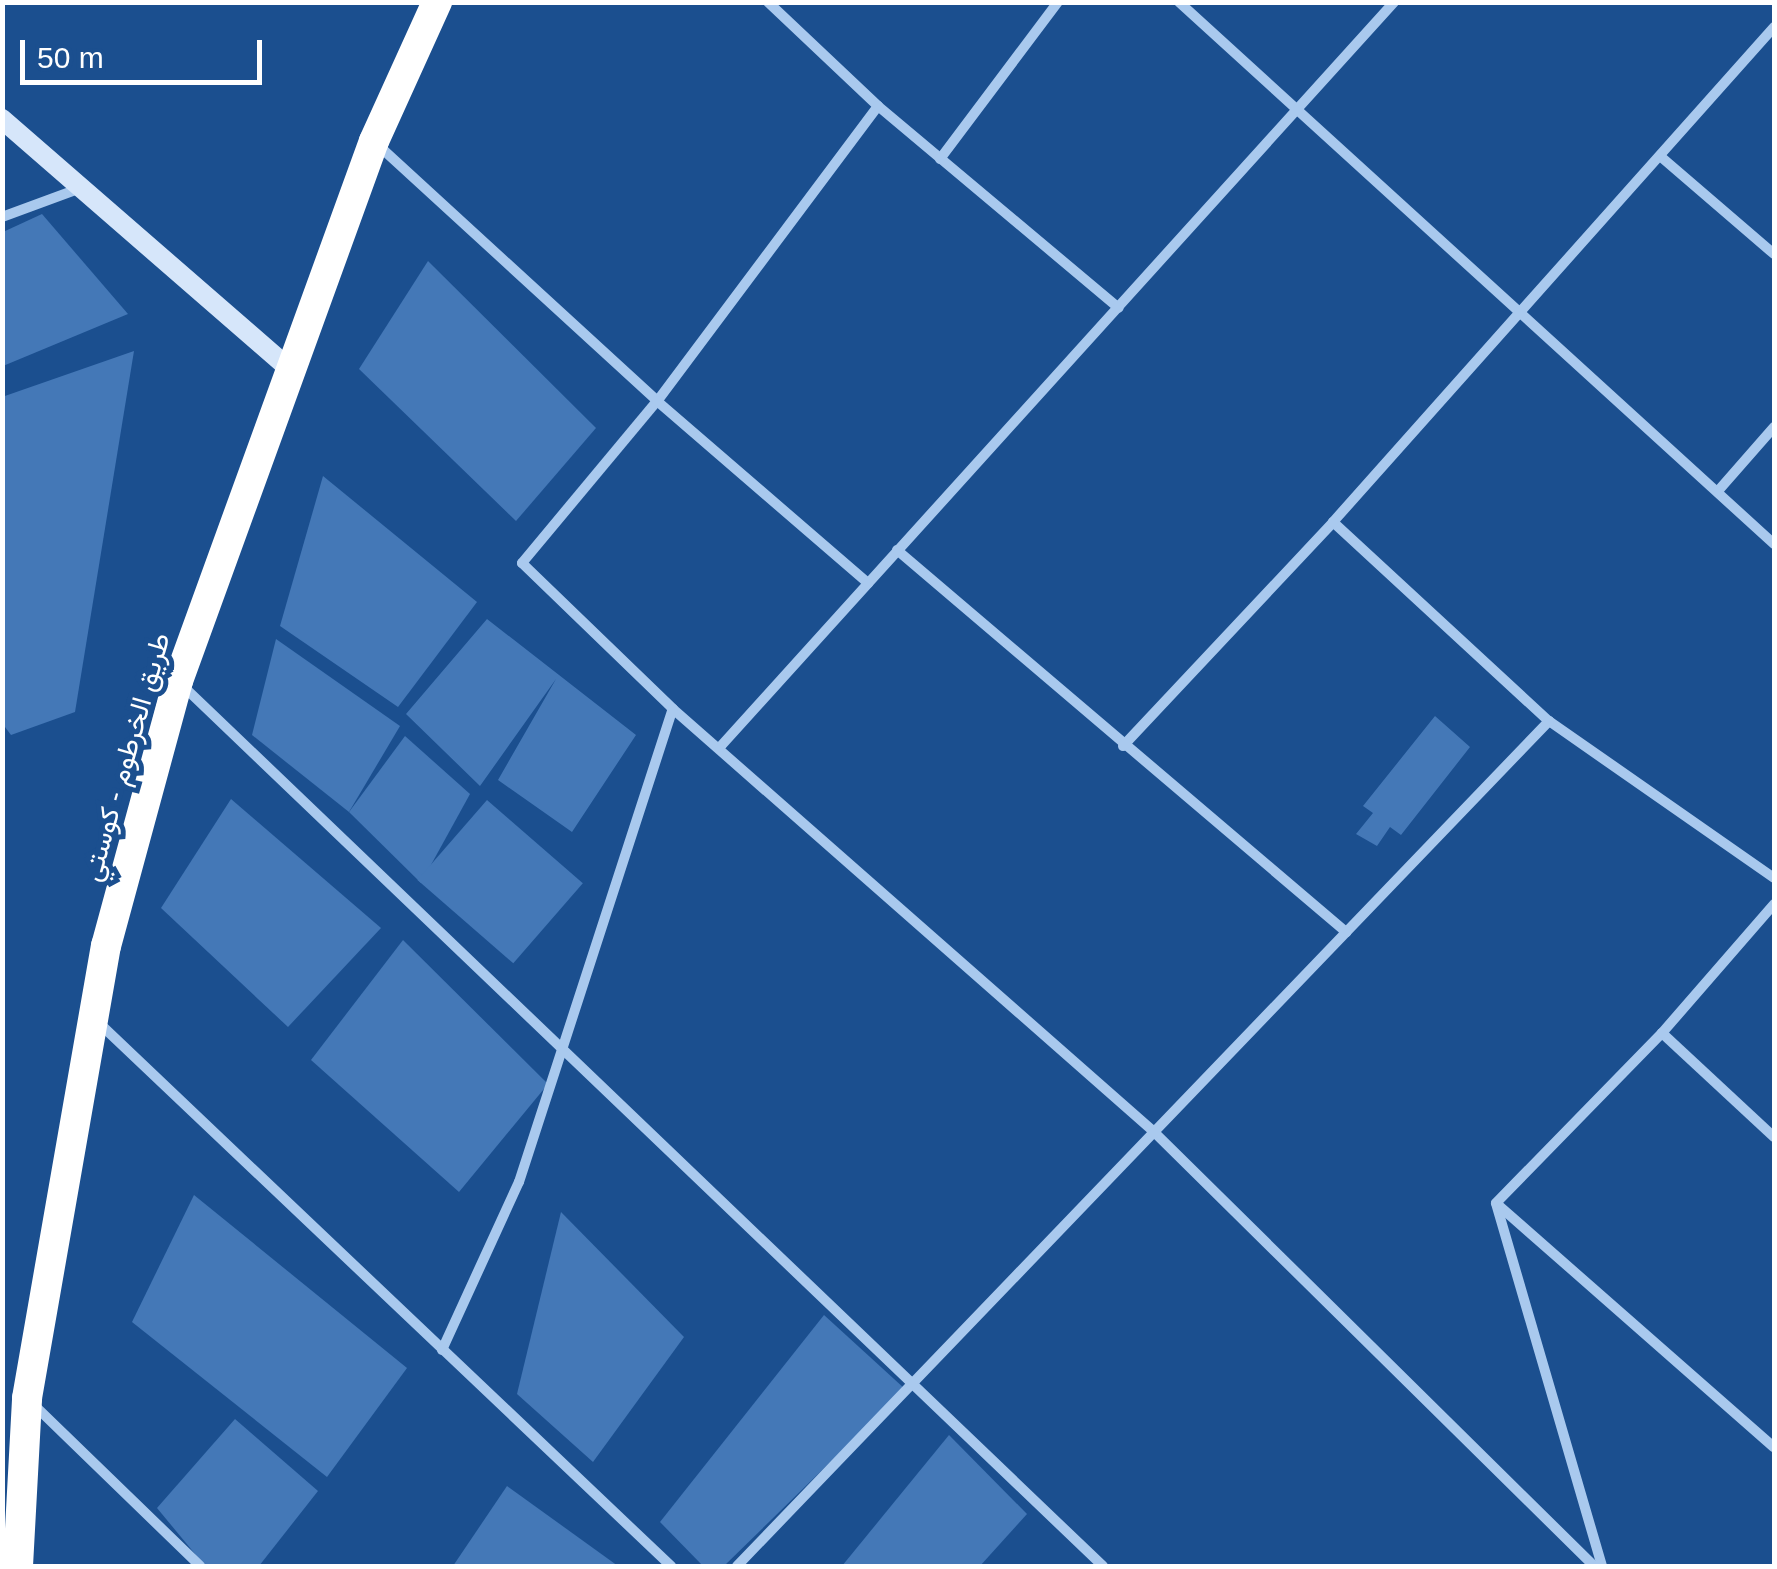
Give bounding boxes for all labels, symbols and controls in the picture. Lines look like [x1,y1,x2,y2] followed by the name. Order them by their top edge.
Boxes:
[25,20,268,82] scale bar
[37,41,104,74] text: 50 m
[74,629,178,885] street label: طريق الخرطوم - كوستي

